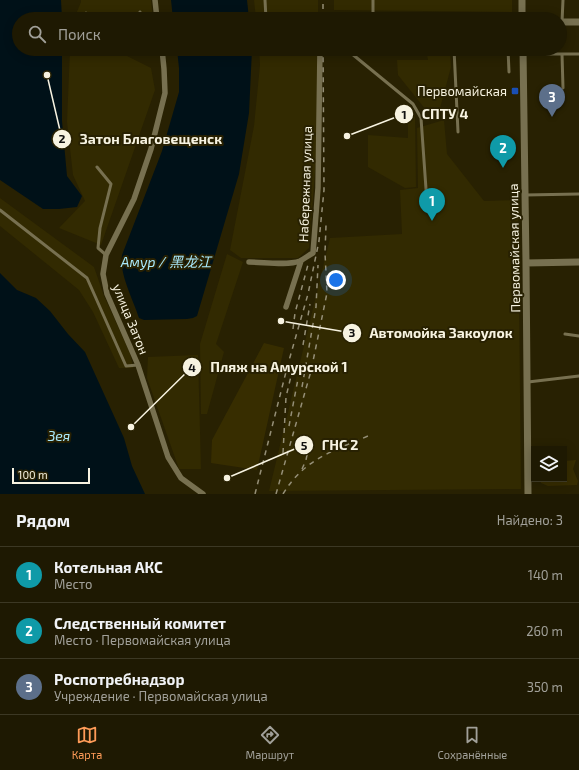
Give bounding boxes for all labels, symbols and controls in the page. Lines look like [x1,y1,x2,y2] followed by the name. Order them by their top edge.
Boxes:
[12,12,567,56] search box
[26,23,48,45] icon: search
[58,25,101,43] text: Поиск
[417,83,507,99] place label: Первомайская
[539,84,565,117] pin: 3
[510,86,520,96] marker: Первомайская
[394,101,477,127] callout: СПТУ 4
[422,105,468,122] text: СПТУ 4
[401,107,407,121] text: 1
[52,126,230,152] callout: Затон Благовещенск
[295,126,315,242] street label: Набережная улица
[80,130,222,147] text: Затон Благовещенск
[59,131,66,145] text: 2
[490,135,516,168] pin: 2
[505,183,523,313] street label: Первомайская улица
[419,188,445,221] pin: 1
[120,253,213,270] water label: Амур / 黑龙江
[326,270,346,290] your location
[110,281,152,357] street label: улица Затон
[342,320,521,346] callout: Автомойка Закоулок
[369,324,513,341] text: Автомойка Закоулок
[349,325,356,339] text: 3
[182,354,356,380] callout: Пляж на Амурской 1
[210,358,348,375] text: Пляж на Амурской 1
[188,360,196,374] text: 4
[47,427,70,444] water label: Зея
[294,432,366,458] callout: ГНС 2
[322,436,358,453] text: ГНС 2
[301,438,308,452] text: 5
[531,446,567,482] map controls
[531,446,567,482] button: layers
[12,466,90,485] scale bar
[18,468,48,481] text: 100 m
[16,510,70,530] text: Рядом
[497,512,563,528] text: Найдено: 3
[54,558,163,576] text: Котельная АКС
[26,567,32,583] text: 1
[528,567,563,583] text: 140 m
[54,576,93,592] text: Место
[54,614,226,632] text: Следственный комитет
[25,623,33,639] text: 2
[526,623,563,639] text: 260 m
[54,632,231,648] text: Место · Первомайская улица
[54,670,184,688] text: Роспотребнадзор
[25,679,33,695] text: 3
[527,679,563,695] text: 350 m
[54,688,268,704] text: Учреждение · Первомайская улица
[72,724,102,761] tab: Карта
[246,724,294,761] tab: Маршрут
[438,724,507,761] tab: Сохранённые

